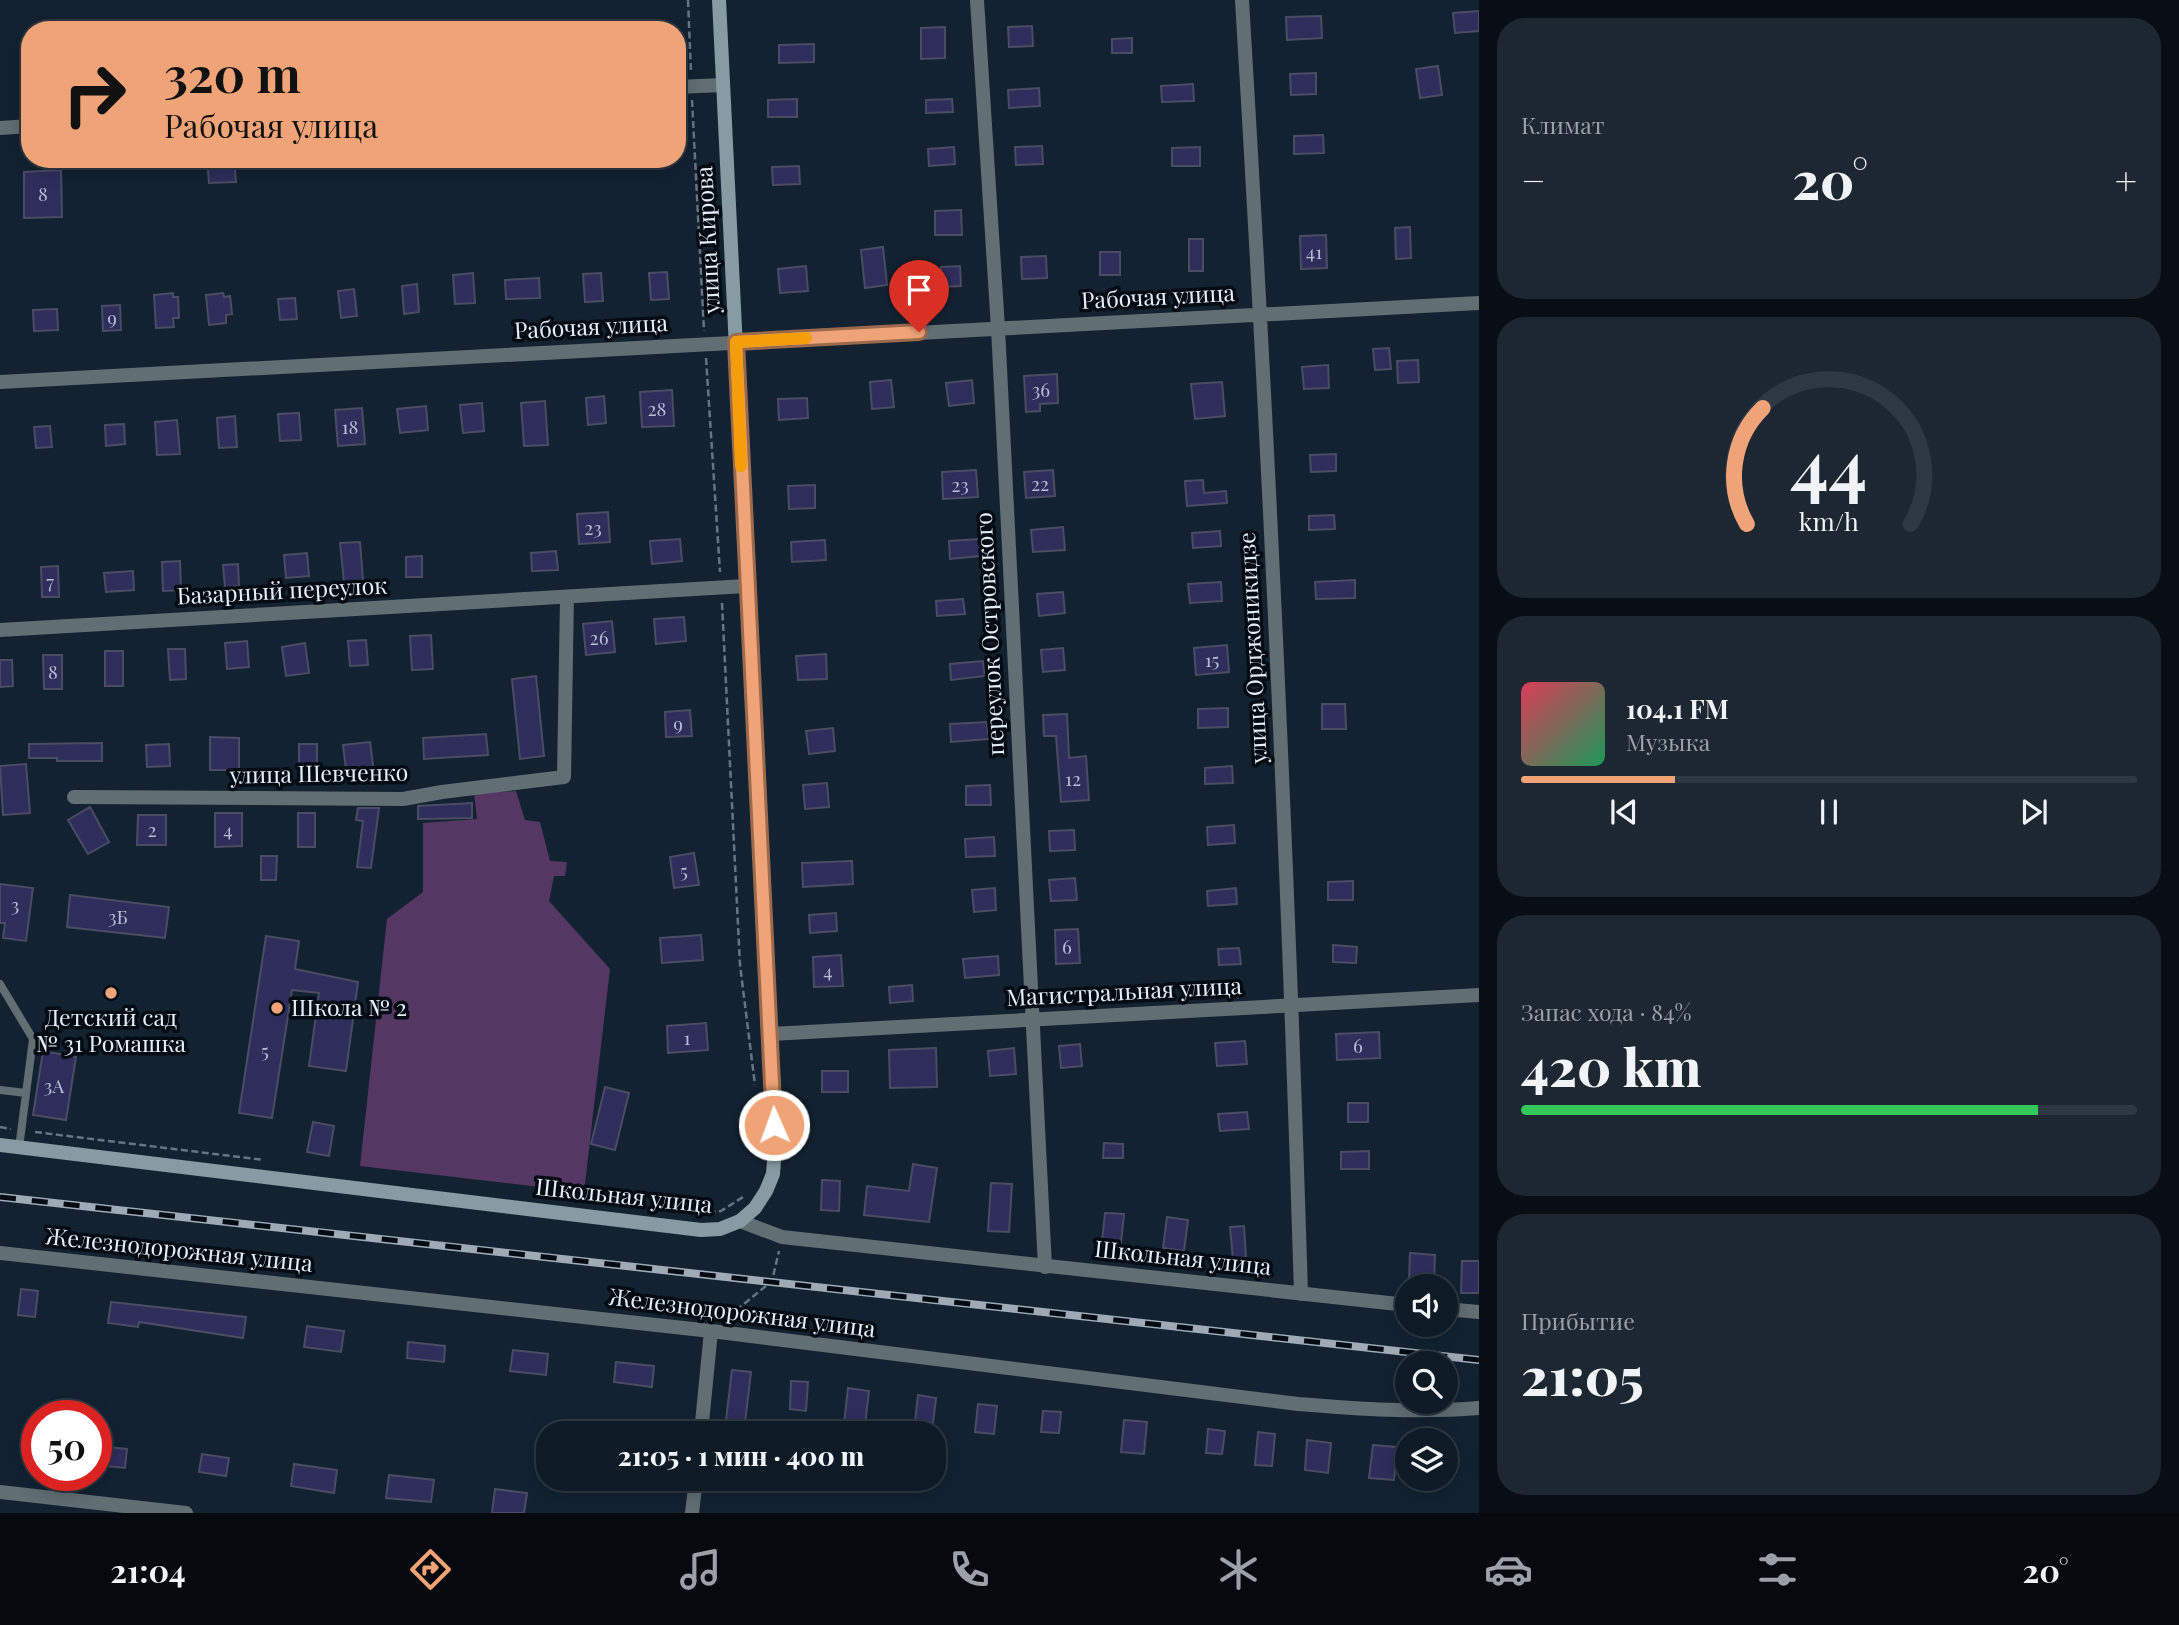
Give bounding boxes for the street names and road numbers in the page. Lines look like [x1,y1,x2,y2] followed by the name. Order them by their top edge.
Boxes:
[687,165,726,316] street label: улица Кирова
[1080,276,1236,315] street label: Рабочая улица
[513,306,669,345] street label: Рабочая улица
[967,512,1010,756] street label: переулок Островского
[1230,531,1273,766] street label: улица Орджоникидзе
[176,569,388,610] street label: Базарный переулок
[228,755,409,790] street label: улица Шевченко
[1005,969,1243,1012] street label: Магистральная улица
[534,1170,715,1219] street label: Школьная улица
[44,1219,315,1278] street label: Железнодорожная улица
[1093,1232,1274,1281] street label: Школьная улица
[607,1280,878,1343] street label: Железнодорожная улица

